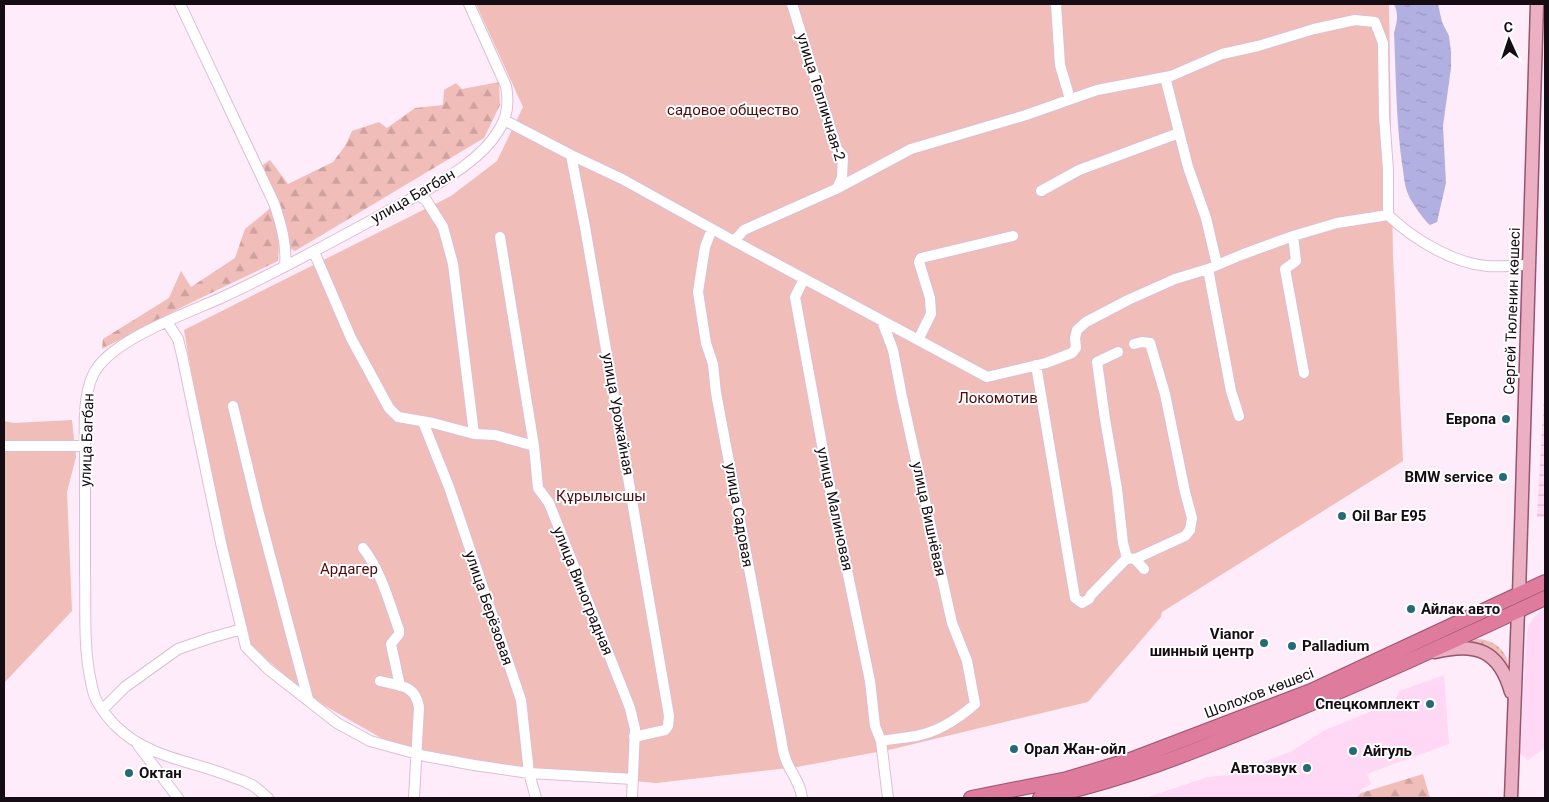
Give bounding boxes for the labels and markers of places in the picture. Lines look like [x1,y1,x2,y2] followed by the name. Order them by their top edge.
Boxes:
[1446,410,1496,428] place label: Европа
[1500,413,1512,425] marker: Европа
[1405,468,1493,486] place label: BMW service
[1497,471,1509,483] marker: BMW service
[1352,507,1426,525] place label: Oil Bar E95
[1336,510,1348,522] marker: Oil Bar E95
[1421,600,1500,618] place label: Айлак авто
[1405,603,1417,615] marker: Айлак авто
[1150,625,1255,660] place label: Vianor шинный центр
[1258,637,1270,649] marker: Vianor шинный центр
[1302,637,1369,655] place label: Palladium
[1286,640,1298,652] marker: Palladium
[1315,695,1420,713] place label: Спецкомплект
[1424,698,1436,710] marker: Спецкомплект
[1024,740,1126,758] place label: Орал Жан-ойл
[1363,742,1412,760] place label: Айгуль
[1008,743,1020,755] marker: Орал Жан-ойл
[1347,745,1359,757] marker: Айгуль
[1231,759,1298,777] place label: Автозвук
[1301,762,1313,774] marker: Автозвук
[139,764,182,782] place label: Октан
[123,767,135,779] marker: Октан

